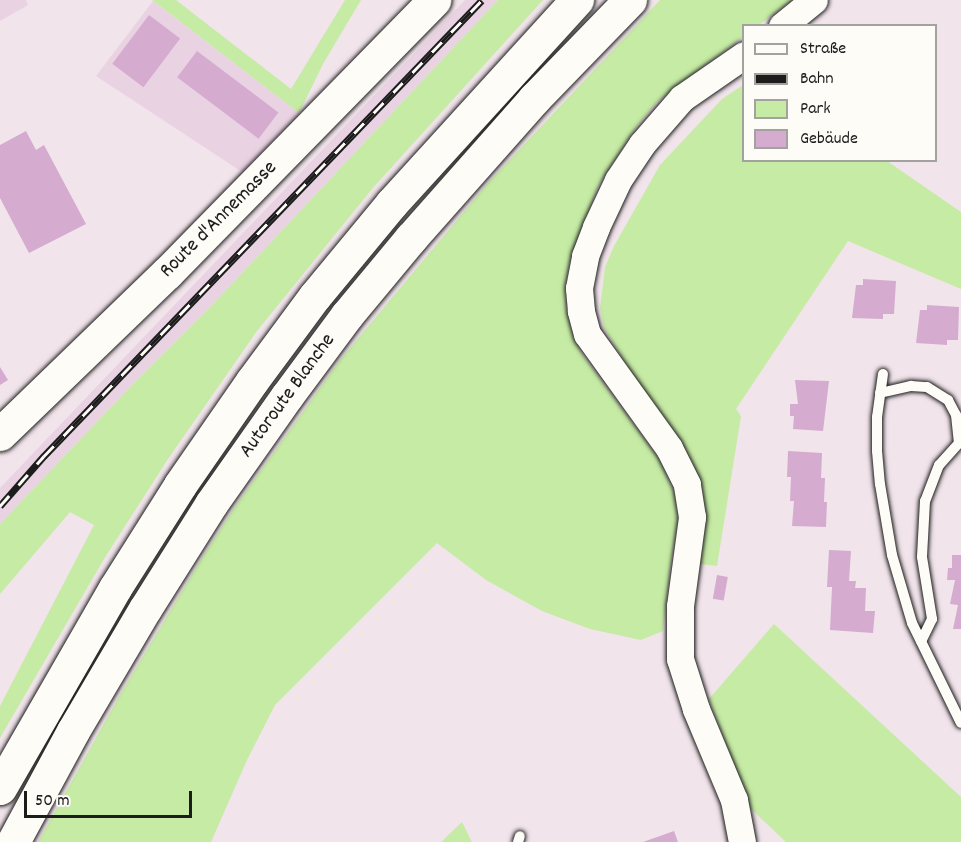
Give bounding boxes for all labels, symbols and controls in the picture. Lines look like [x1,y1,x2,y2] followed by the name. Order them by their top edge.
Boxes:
[742,24,937,162] legend
[800,37,846,62] text: Straße
[800,67,834,92] text: Bahn
[800,97,831,122] text: Park
[800,127,858,152] text: Gebäude
[155,156,283,284] street label: Route d'Annemasse
[234,329,342,463] street label: Autoroute Blanche
[27,779,195,817] scale bar
[35,789,70,814] text: 50 m

